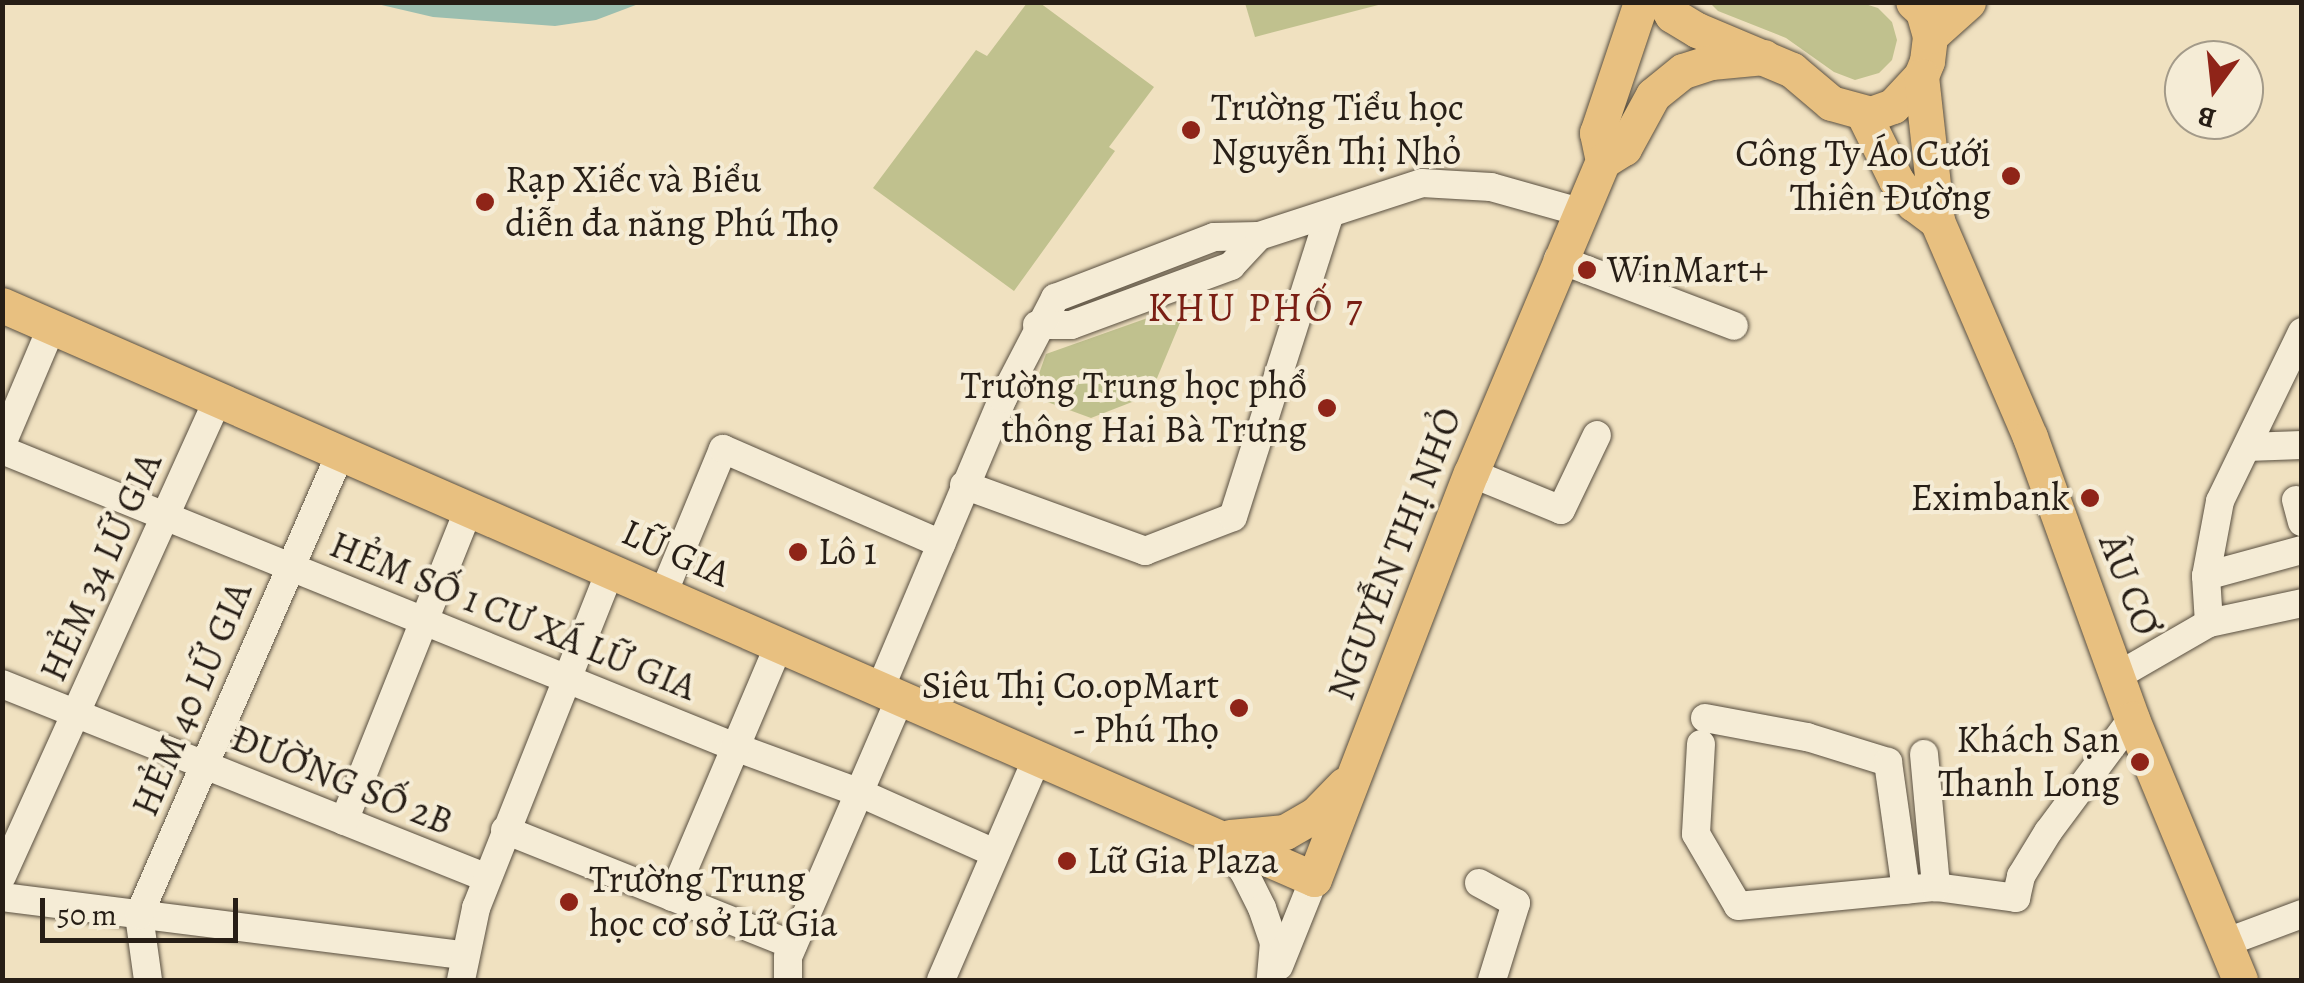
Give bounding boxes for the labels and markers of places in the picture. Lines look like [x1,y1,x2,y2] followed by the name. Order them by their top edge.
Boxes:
[1211,85,1464,174] place label: Trường Tiểu học Nguyễn Thị Nhỏ
[1180,119,1202,141] marker: Trường Tiểu học Nguyễn Thị Nhỏ
[1735,131,1991,220] place label: Công Ty Áo Cưới Thiên Đường
[505,157,839,246] place label: Rạp Xiếc và Biểu diễn đa năng Phú Thọ
[2000,165,2022,187] marker: Công Ty Áo Cưới Thiên Đường
[474,191,496,213] marker: Rạp Xiếc và Biểu diễn đa năng Phú Thọ
[1607,247,1768,293] place label: WinMart+
[1576,259,1598,281] marker: WinMart+
[961,363,1307,452] place label: Trường Trung học phổ thông Hai Bà Trưng
[1316,397,1338,419] marker: Trường Trung học phổ thông Hai Bà Trưng
[1910,475,2070,521] place label: Eximbank
[2079,487,2101,509] marker: Eximbank
[818,529,877,575] place label: Lô 1
[787,541,809,563] marker: Lô 1
[921,663,1219,752] place label: Siêu Thị Co.opMart - Phú Thọ
[1228,697,1250,719] marker: Siêu Thị Co.opMart - Phú Thọ
[1938,717,2120,806] place label: Khách Sạn Thanh Long
[2129,751,2151,773] marker: Khách Sạn Thanh Long
[1087,838,1278,884] place label: Lữ Gia Plaza
[1056,850,1078,872] marker: Lữ Gia Plaza
[589,857,838,946] place label: Trường Trung học cơ sở Lữ Gia
[558,891,580,913] marker: Trường Trung học cơ sở Lữ Gia

